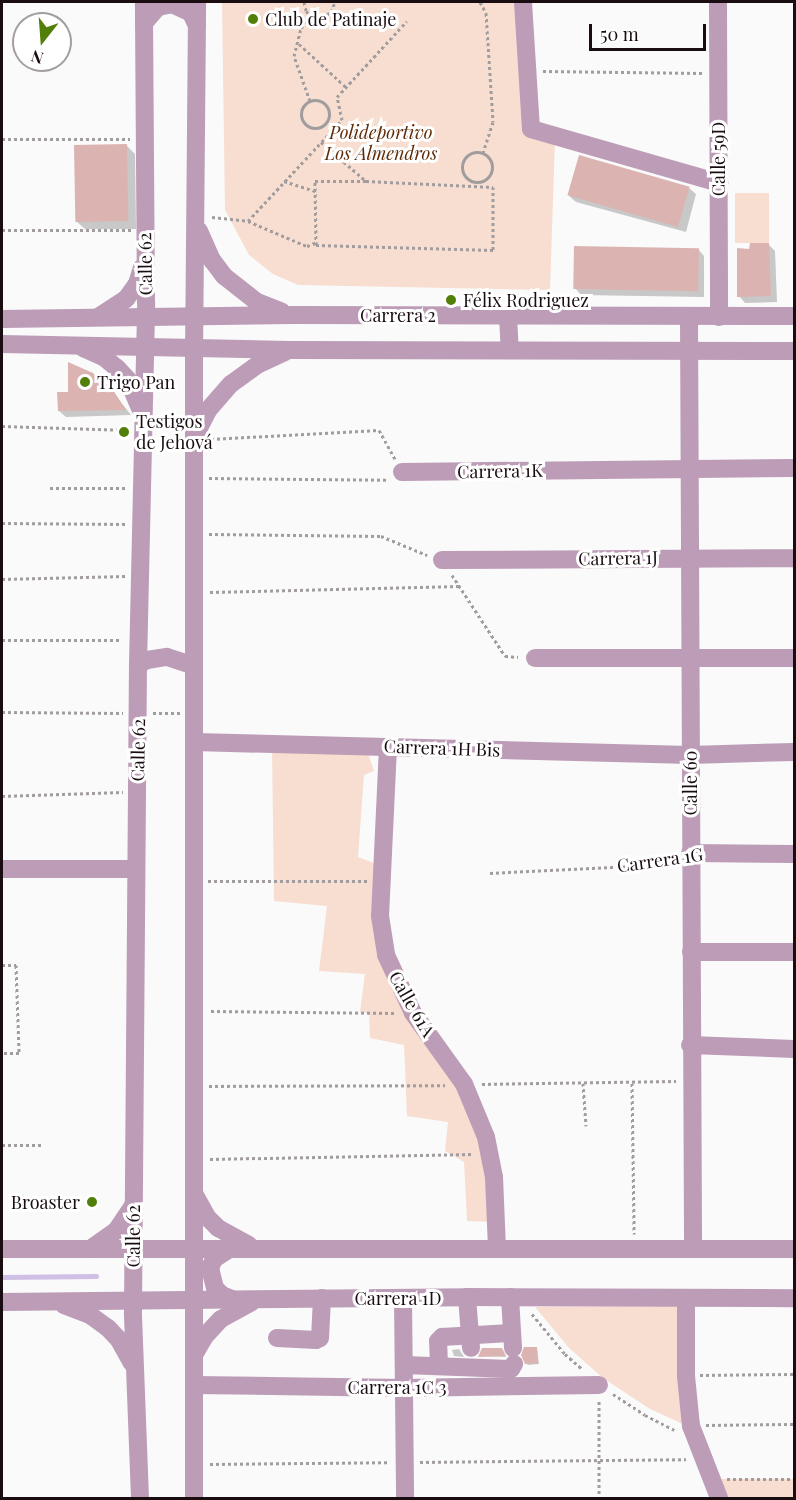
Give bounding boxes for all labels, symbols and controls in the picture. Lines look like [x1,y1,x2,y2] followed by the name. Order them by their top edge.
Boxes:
[265,8,396,30] place label: Club de Patinaje
[12,12,72,72] north arrow
[246,12,260,26] marker: Club de Patinaje
[592,12,709,50] scale bar
[600,22,639,46] text: 50 m
[29,46,46,70] text: N
[325,122,437,164] park label: Polideportivo Los Almendros
[707,122,729,196] street label: Calle 59D
[134,232,156,296] street label: Calle 62
[463,289,589,311] place label: Félix Rodriguez
[444,293,458,307] marker: Félix Rodriguez
[360,304,436,326] street label: Carrera 2
[97,371,175,393] place label: Trigo Pan
[78,375,92,389] marker: Trigo Pan
[136,411,213,454] place label: Testigos de Jehová
[117,425,131,439] marker: Testigos de Jehová
[457,459,543,483] street label: Carrera 1K
[578,547,658,569] street label: Carrera 1J
[127,718,149,782] street label: Calle 62
[383,735,501,761] street label: Carrera 1H Bis
[679,750,701,816] street label: Calle 60
[615,843,705,877] street label: Carrera 1G
[385,967,439,1041] street label: Calle 61A
[11,1191,80,1213] place label: Broaster
[85,1195,99,1209] marker: Broaster
[122,1205,144,1267] street label: Calle 62
[354,1287,442,1309] street label: Carrera 1D
[347,1376,447,1398] street label: Carrera 1C 3

